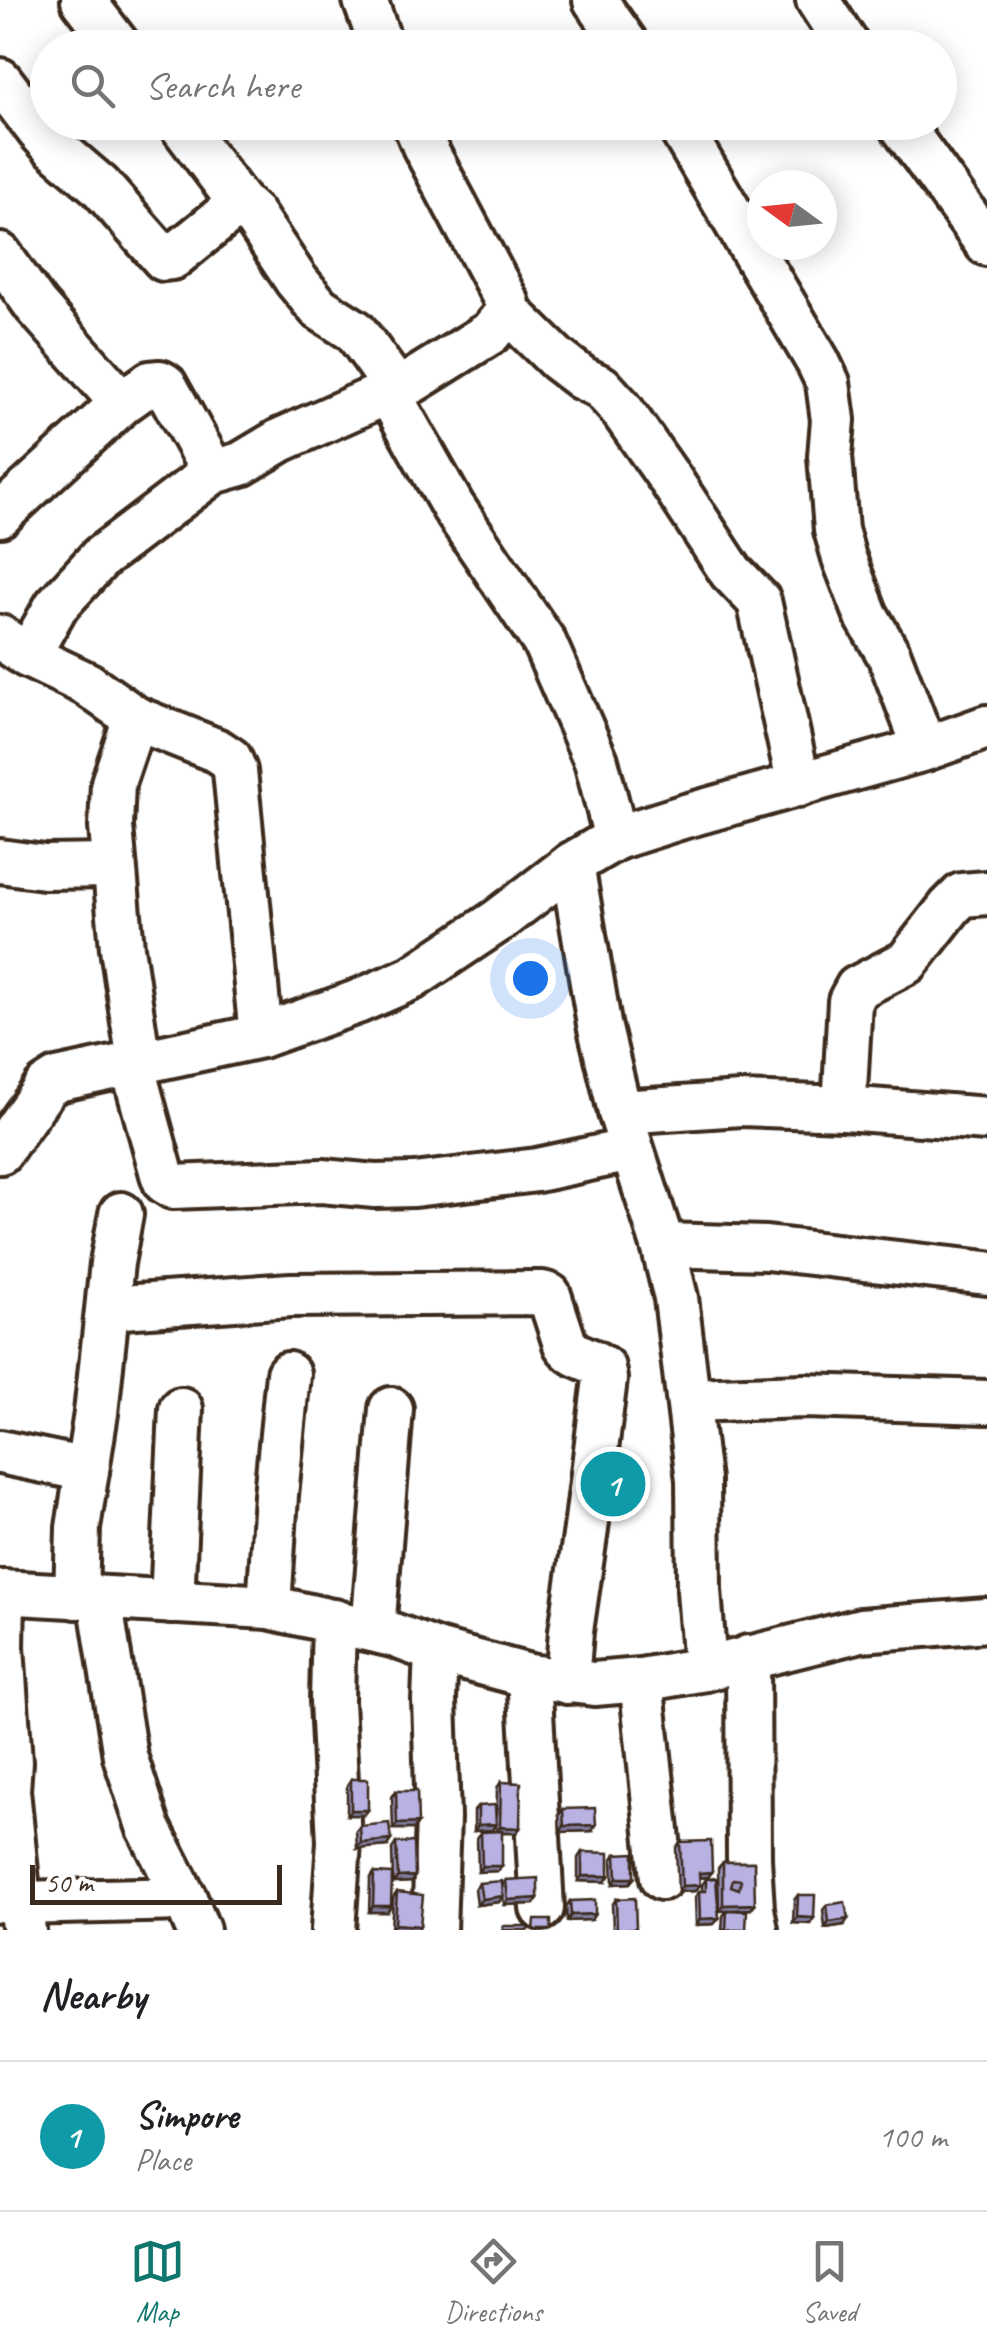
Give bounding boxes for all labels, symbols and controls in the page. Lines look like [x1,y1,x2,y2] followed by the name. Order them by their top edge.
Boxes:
[30,30,957,140] search box
[65,58,120,113] icon: search
[145,62,300,109] text: Search here
[747,170,837,260] north arrow
[505,953,556,1004] your location
[580,1446,646,1522] pin: 1
[30,1860,282,1904] scale bar
[45,1865,93,1900] text: 50 m
[40,1969,146,2022] text: Nearby
[135,2092,238,2139] text: Simpore
[65,2116,80,2157] text: 1
[878,2116,947,2157] text: 100 m
[135,2139,191,2180] text: Place
[130,2234,185,2329] tab: Map
[445,2234,542,2329] tab: Directions
[802,2234,857,2329] tab: Saved

